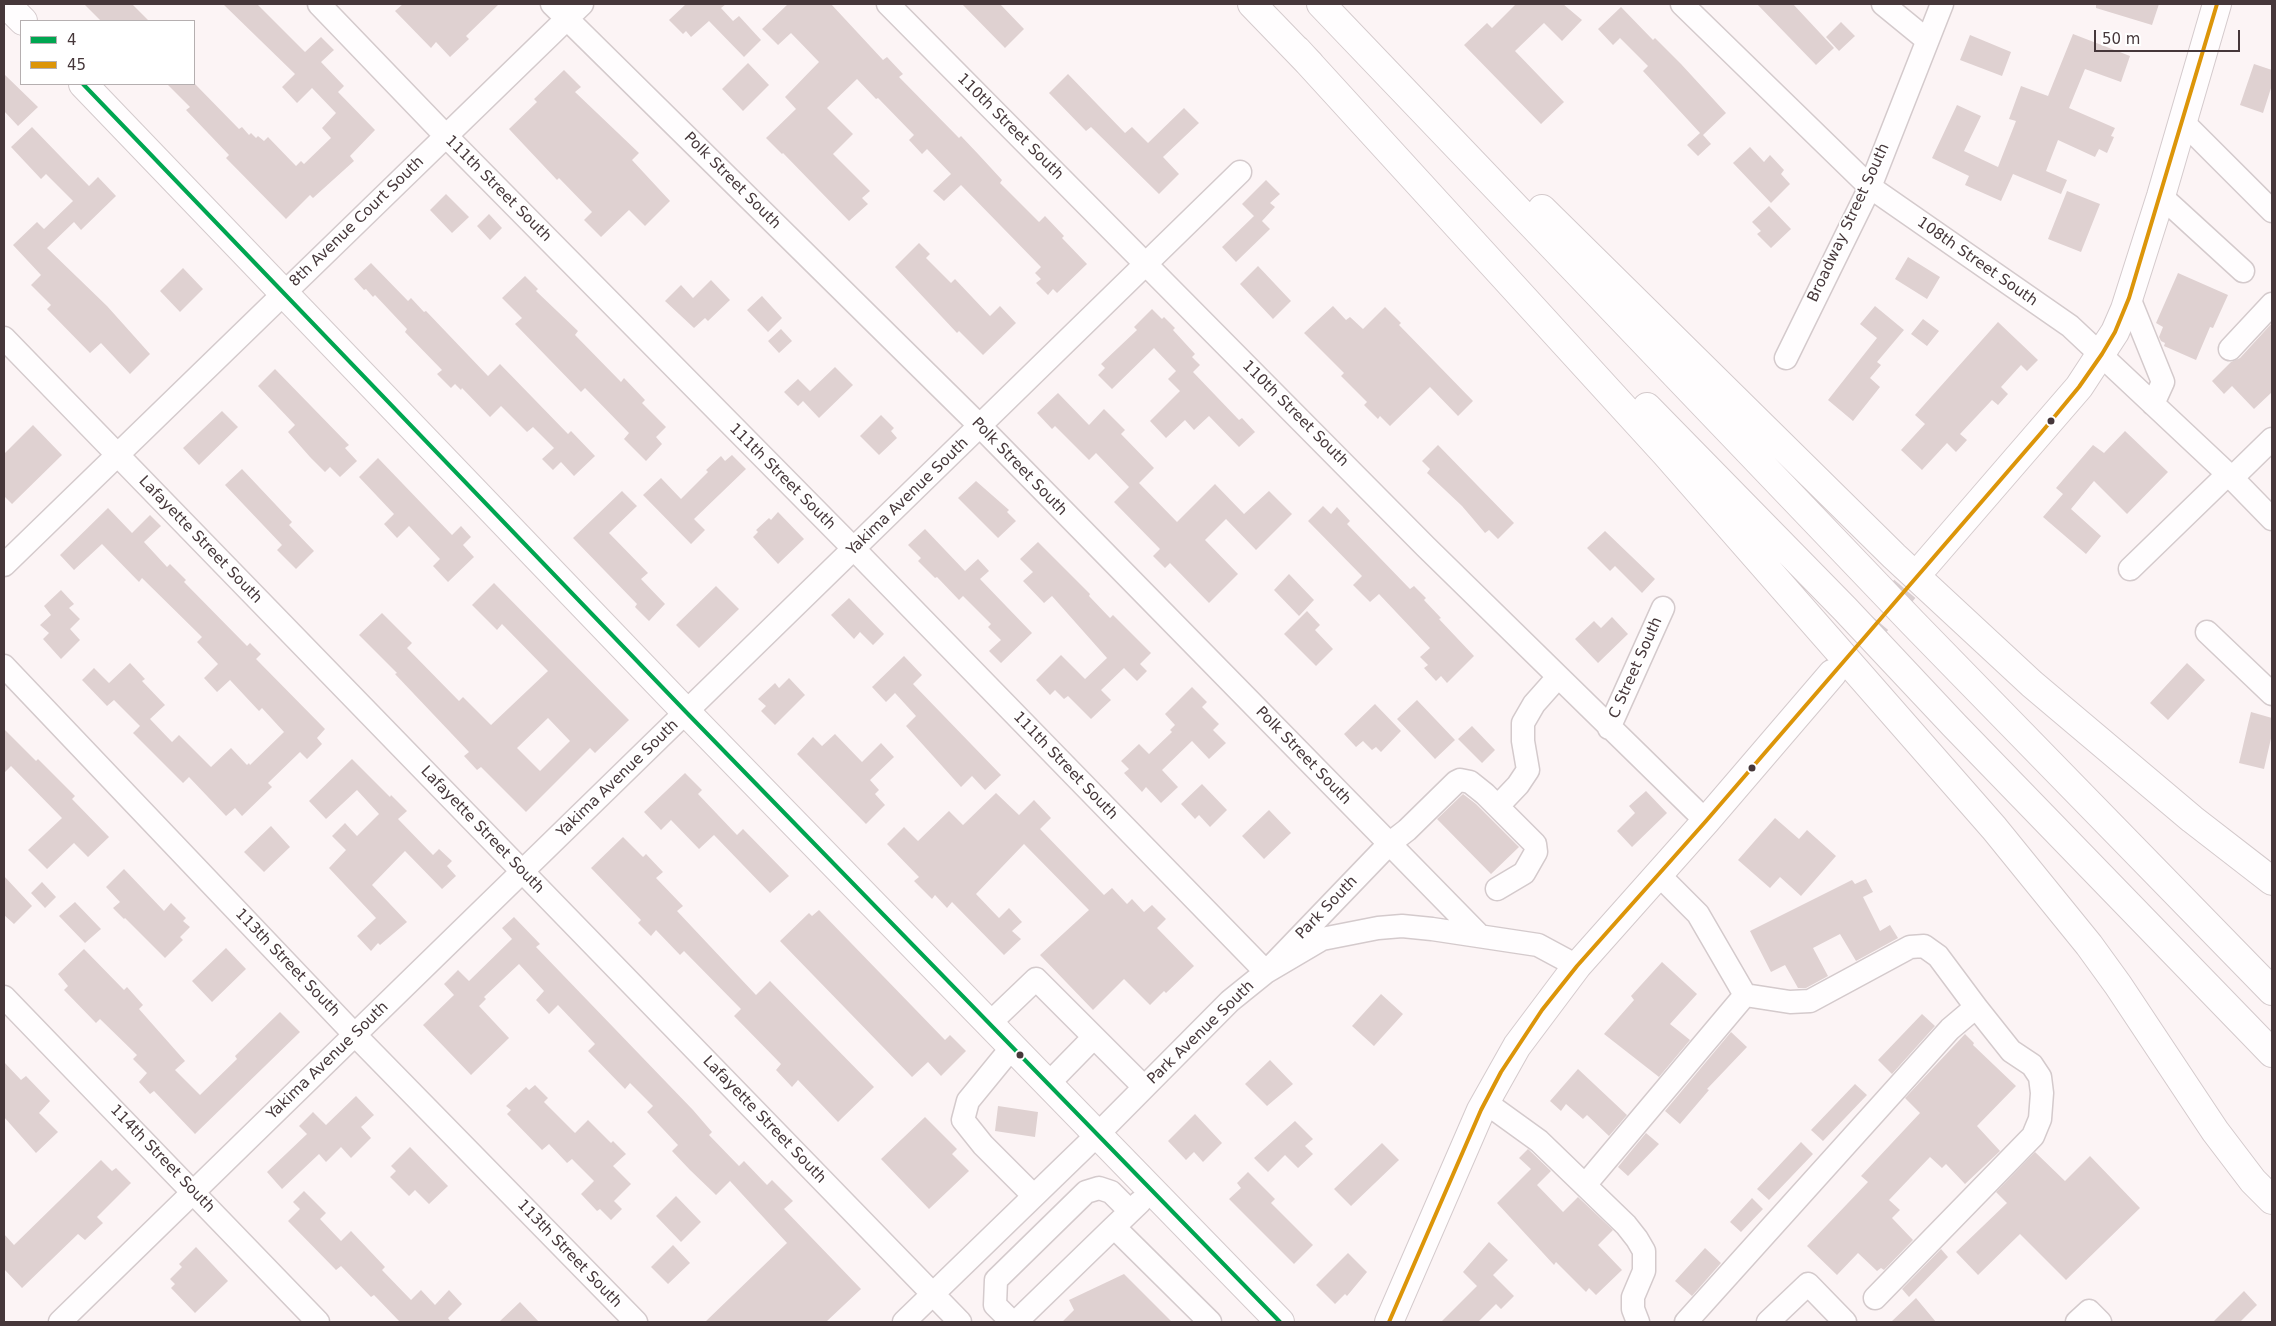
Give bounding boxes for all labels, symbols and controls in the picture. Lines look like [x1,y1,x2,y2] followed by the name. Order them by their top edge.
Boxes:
[20,20,195,85] legend
[2096,20,2242,52] scale bar
[2102,30,2140,48] text: 50 m
[67,31,77,49] text: 4
[67,56,86,74] text: 45
[953,70,1067,184] street label: 110th Street South
[680,129,784,233] street label: Polk Street South
[441,132,555,246] street label: 111th Street South
[1804,141,1894,305] street label: Broadway Street South
[286,153,428,291] street label: 8th Avenue Court South
[1913,214,2041,310] street label: 108th Street South
[1238,357,1352,471] street label: 110th Street South
[968,414,1070,520] street label: Polk Street South
[2046,416,2056,426] unlabelled marker
[725,420,839,534] street label: 111th Street South
[844,434,972,560] street label: Yakima Avenue South
[135,473,265,607] street label: Lafayette Street South
[1606,614,1666,722] street label: C Street South
[1252,703,1354,809] street label: Polk Street South
[1009,708,1121,824] street label: 111th Street South
[554,716,682,842] street label: Yakima Avenue South
[417,763,547,897] street label: Lafayette Street South
[1747,763,1757,773] unlabelled marker
[1292,873,1362,943] street label: Park South
[231,905,343,1021] street label: 113th Street South
[1144,977,1258,1089] street label: Park Avenue South
[264,998,392,1124] street label: Yakima Avenue South
[1015,1050,1025,1060] unlabelled marker
[699,1053,829,1187] street label: Lafayette Street South
[106,1101,218,1217] street label: 114th Street South
[513,1196,625,1312] street label: 113th Street South

